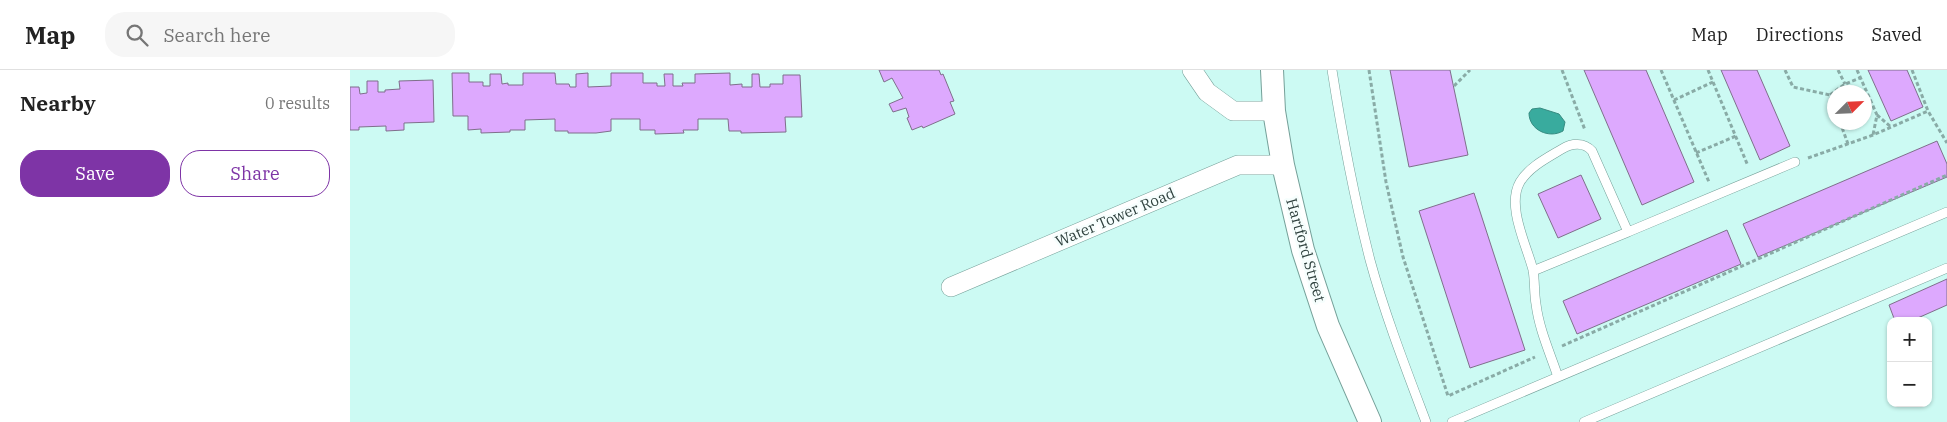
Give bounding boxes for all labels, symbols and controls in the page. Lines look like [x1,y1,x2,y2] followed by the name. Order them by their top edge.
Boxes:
[105,12,455,57] search box
[25,19,75,51] text: Map
[123,21,151,49] icon: search
[163,23,270,47] text: Search here
[1691,23,1728,46] text: Map
[1756,23,1844,46] text: Directions
[1872,23,1922,46] text: Saved
[1827,85,1872,130] north arrow
[20,89,96,117] text: Nearby
[265,93,330,113] text: 0 results
[20,150,170,197] button: Save
[180,150,330,197] button: Share
[1052,183,1178,251] street label: Water Tower Road
[1282,196,1330,304] street label: Hartford Street
[1887,317,1932,407] map controls
[1887,317,1932,362] button: +
[1887,362,1932,407] button: −

